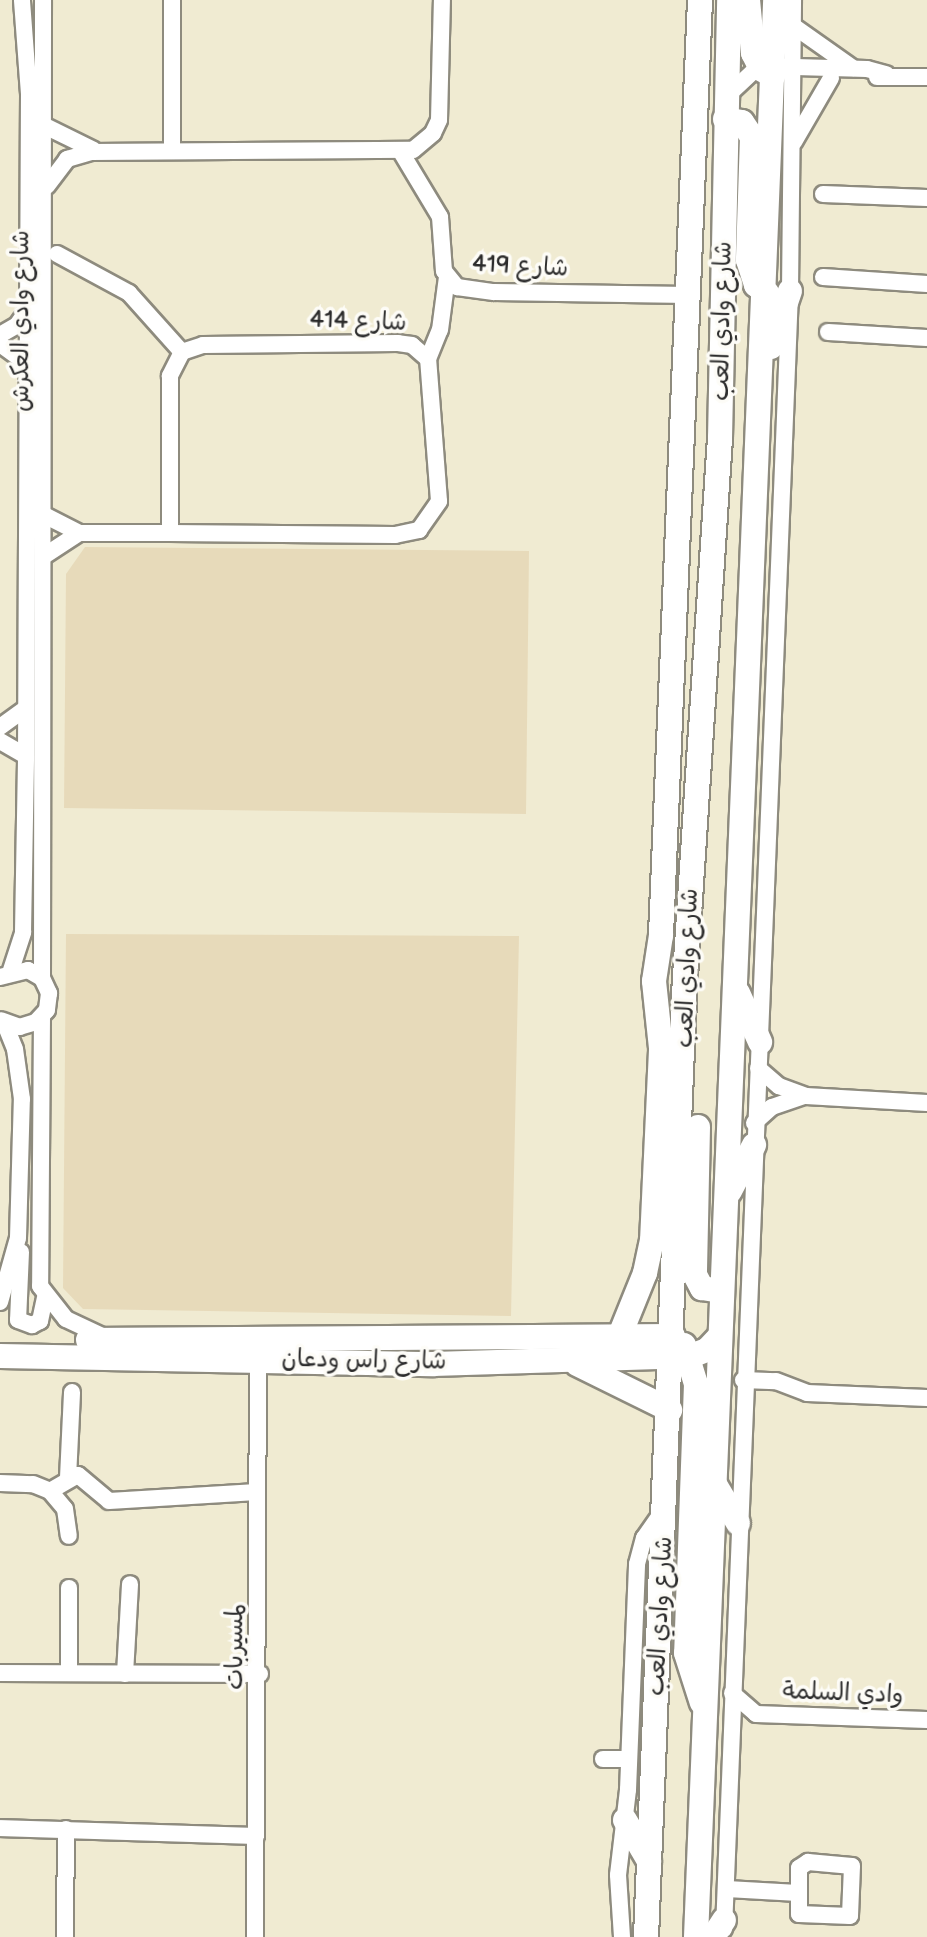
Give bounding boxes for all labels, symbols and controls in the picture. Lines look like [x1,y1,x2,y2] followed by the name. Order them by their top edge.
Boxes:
[7,230,35,412] street label: شارع وادي العكرش
[706,241,738,401] street label: شارع وادي العب
[471,249,569,283] street label: شارع 419
[309,305,407,337] street label: شارع 414
[670,888,704,1048] street label: شارع وادي العب
[281,1344,447,1376] street label: شارع راس ودعان
[641,1536,679,1696] street label: شارع وادي العب
[221,1604,249,1690] street label: لمسيربات
[782,1676,904,1710] street label: وادي السلمة

